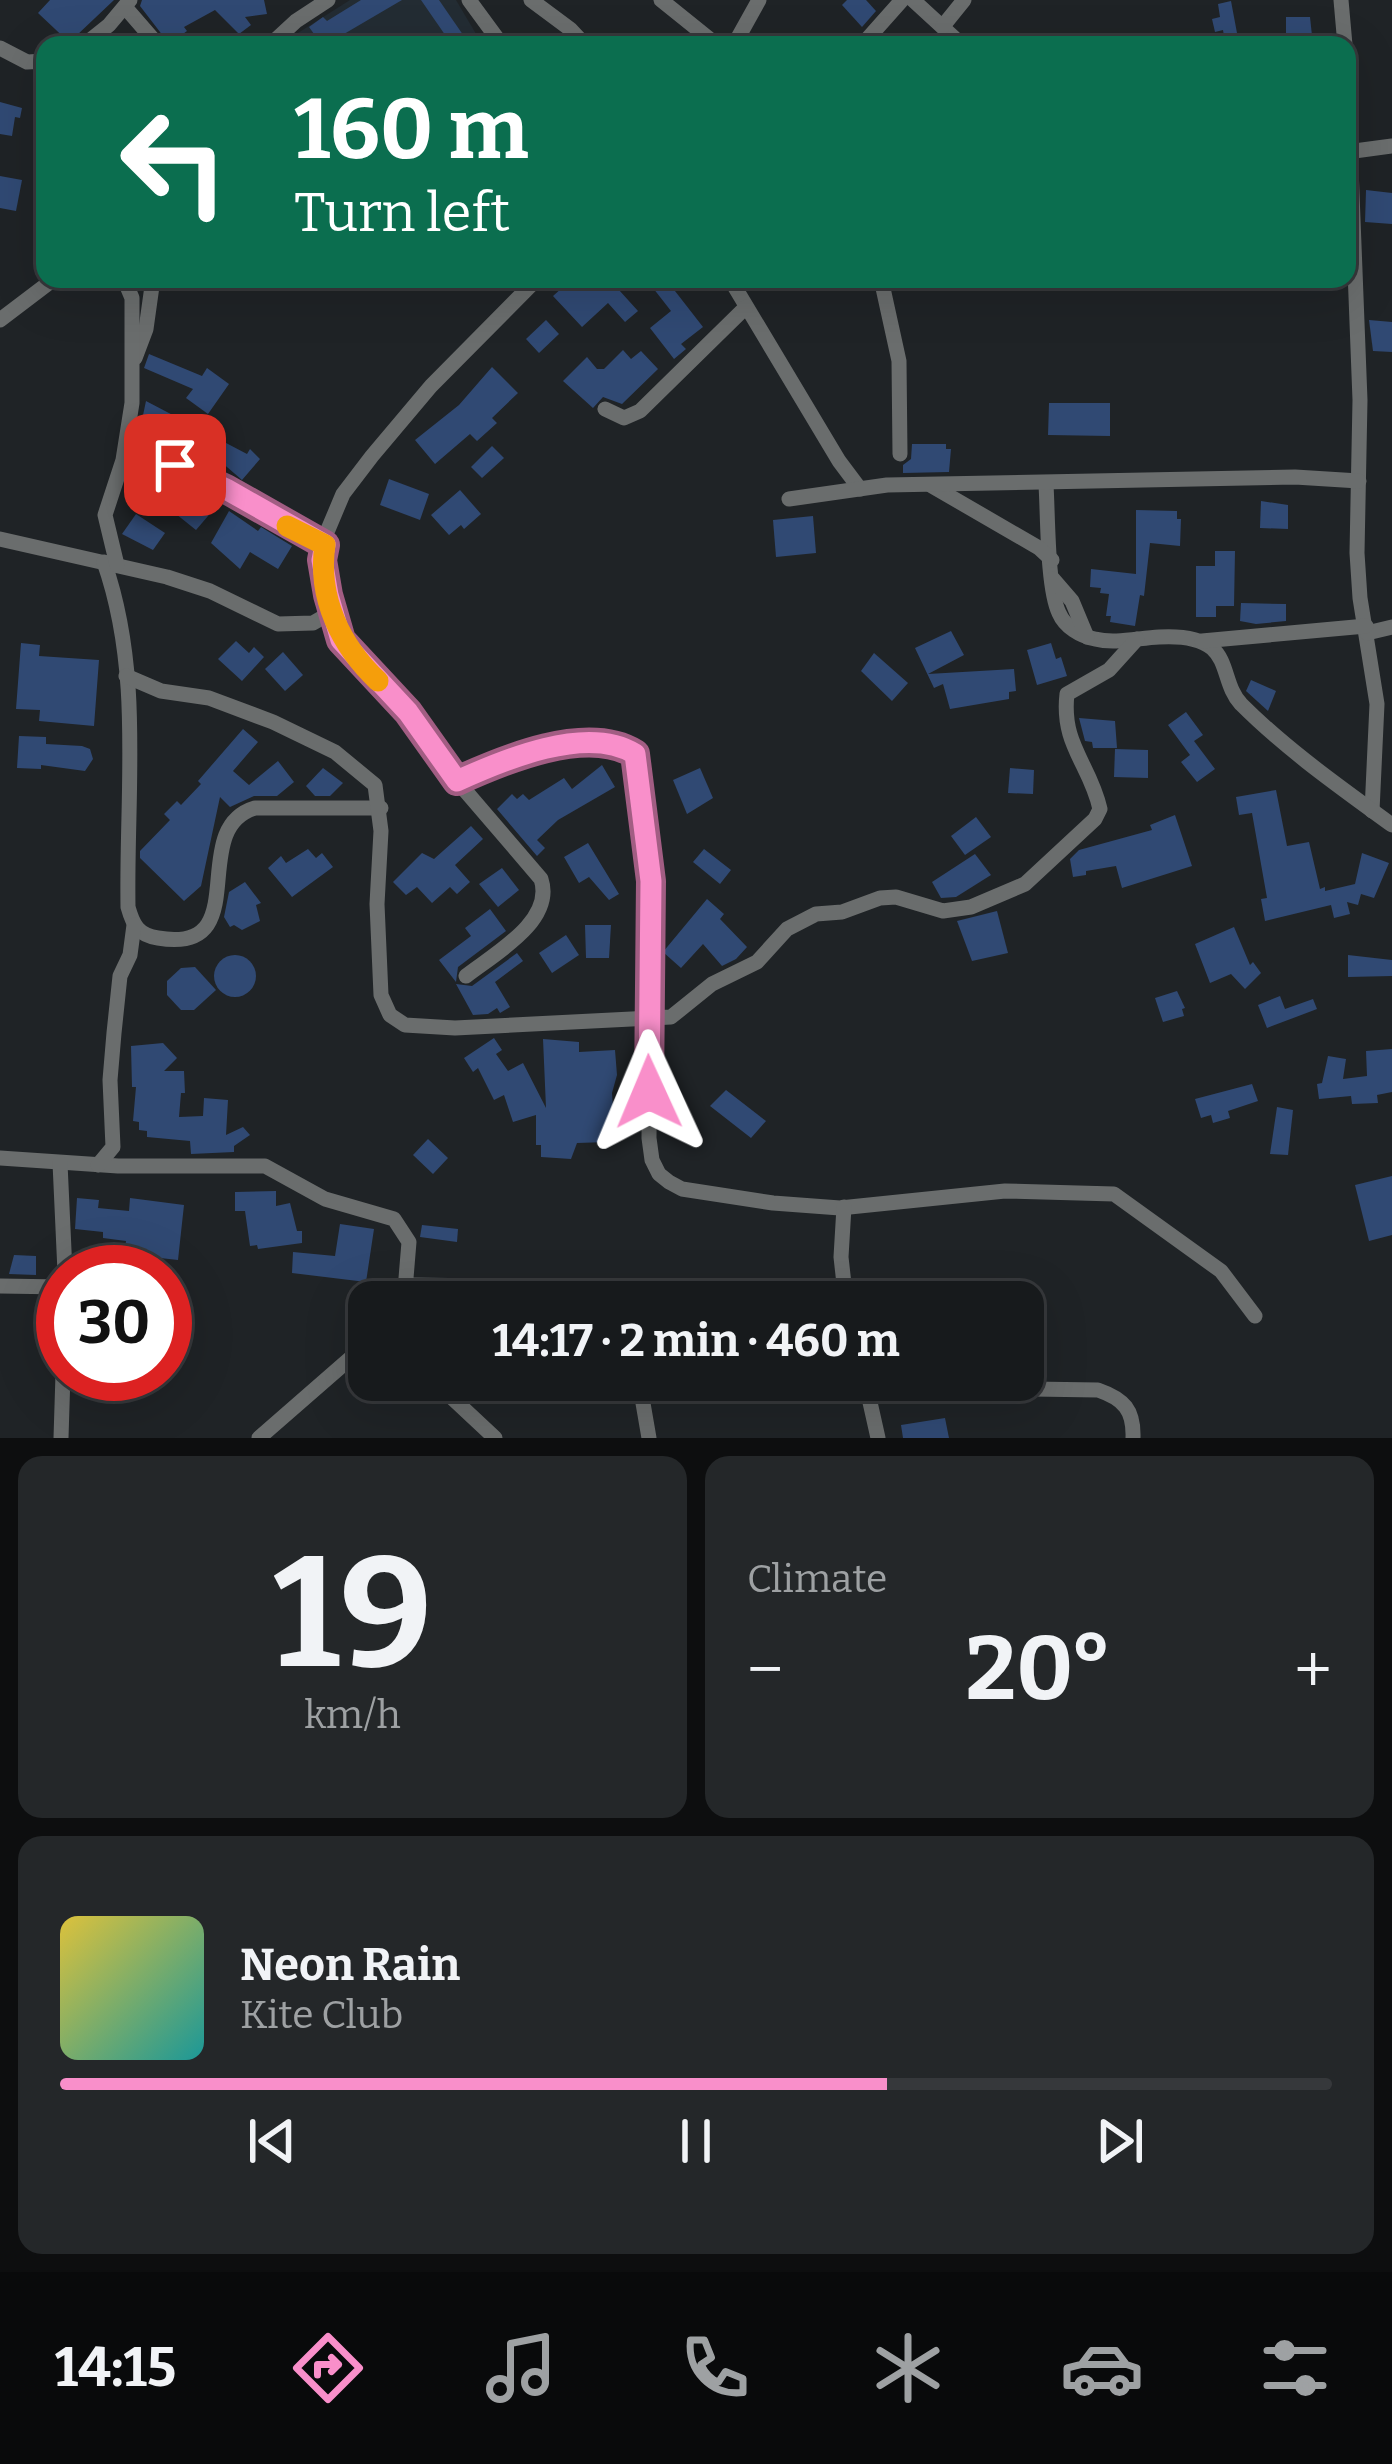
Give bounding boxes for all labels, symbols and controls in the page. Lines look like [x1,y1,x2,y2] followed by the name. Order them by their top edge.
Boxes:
[294,79,529,180] text: 160 m
[96,84,252,240] icon: left
[294,181,510,245] text: Turn left
[124,414,226,516] pin
[142,432,208,498] icon: arrive
[586,1029,712,1155] position arrow
[36,1245,192,1401] speed limit sign: 30
[492,1314,900,1368] text: 14:17 · 2 min · 460 m
[273,1520,432,1707] text: 19
[747,1556,887,1602] text: Climate
[966,1615,1112,1723] text: 20°
[747,1630,783,1709] text: −
[1294,1630,1332,1709] text: +
[304,1692,401,1738] text: km/h
[240,1938,460,1992] text: Neon Rain
[240,1992,403,2038] text: Kite Club
[239,2108,305,2174] icon: previous
[663,2108,729,2174] icon: pause
[1087,2108,1153,2174] icon: next
[286,2326,370,2410] icon: directions
[479,2326,563,2410] icon: music
[673,2326,757,2410] icon: phone
[866,2326,950,2410] icon: climate
[1060,2326,1144,2410] icon: car
[1253,2326,1337,2410] icon: filters
[55,2336,176,2400] text: 14:15

